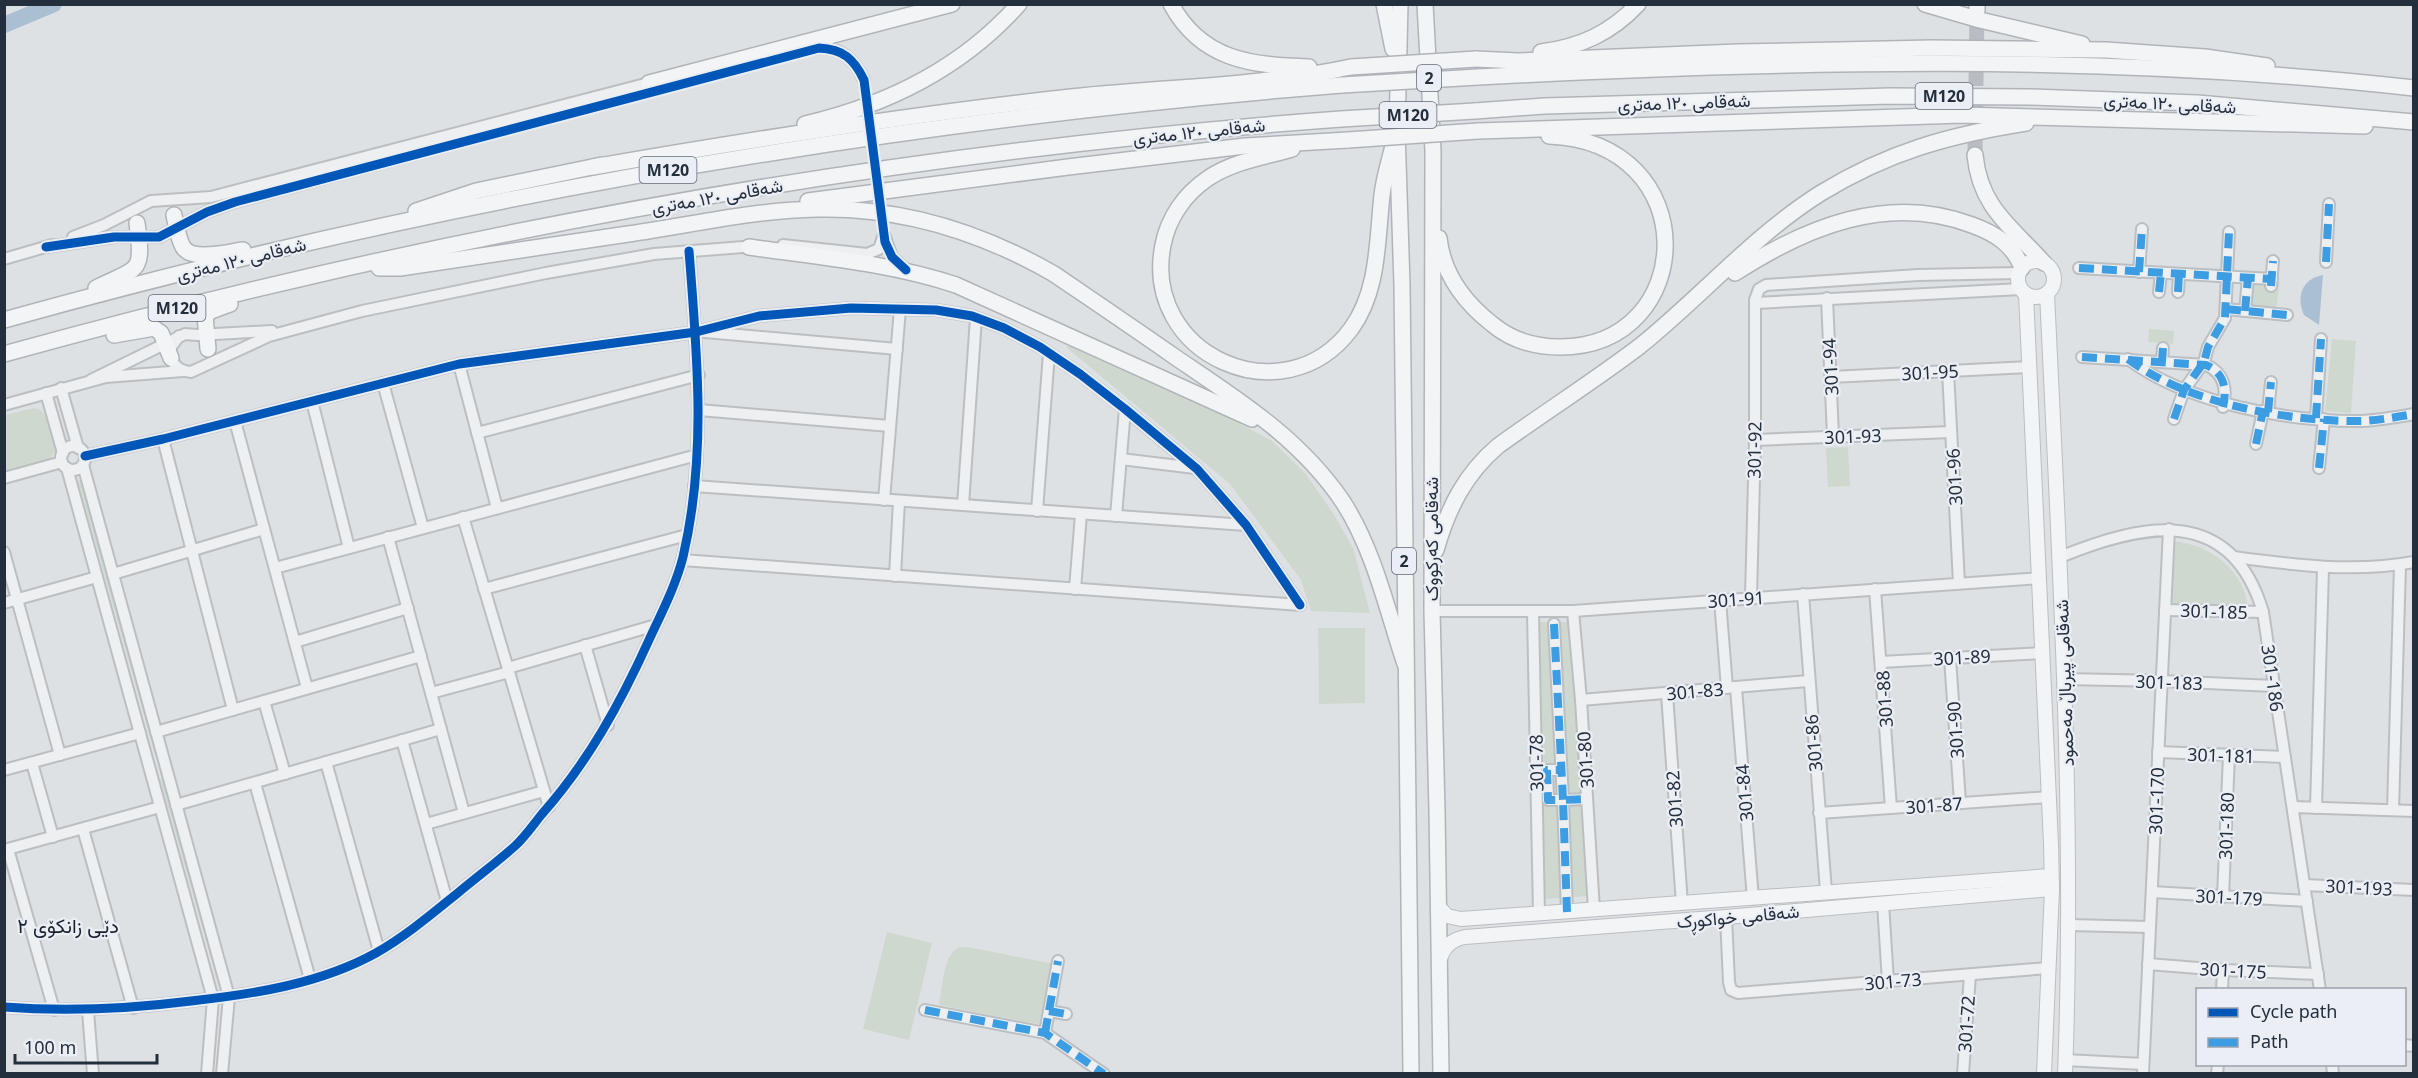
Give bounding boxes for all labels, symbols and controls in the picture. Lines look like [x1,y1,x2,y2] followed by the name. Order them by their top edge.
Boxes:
[1417,65,1441,91] road number: 2
[1916,83,1972,109] road number: M120
[1617,88,1751,116] street label: شەقامی ١٢٠ مەتری
[2103,88,2237,118] street label: شەقامی ١٢٠ مەتری
[1380,102,1436,128] road number: M120
[1132,112,1266,150] street label: شەقامی ١٢٠ مەتری
[640,157,696,183] road number: M120
[649,173,785,219] street label: شەقامی ١٢٠ مەتری
[174,231,308,287] street label: شەقامی ١٢٠ مەتری
[148,295,206,321] road number: M120
[1817,338,1843,396] street label: 301-94
[1901,359,1959,385] street label: 301-95
[1742,421,1766,479] street label: 301-92
[1824,423,1882,449] street label: 301-93
[1941,448,1967,506] street label: 301-96
[1419,477,1443,601] street label: شەقامی کەرکووک
[1392,548,1416,574] road number: 2
[1707,585,1765,613] street label: 301-91
[2180,598,2248,624] street label: 301-185
[2049,599,2080,767] street label: شەقامی پیرباڵ مەحمود
[2256,643,2290,713] street label: 301-186
[1933,644,1991,670] street label: 301-89
[2135,669,2203,695] street label: 301-183
[1870,670,1898,728] street label: 301-88
[1665,677,1725,705] street label: 301-83
[1941,701,1969,759] street label: 301-90
[1799,713,1827,773] street label: 301-86
[1571,731,1599,789] street label: 301-80
[1524,734,1548,792] street label: 301-78
[2187,742,2255,768] street label: 301-181
[1730,763,1758,823] street label: 301-84
[2143,767,2169,835] street label: 301-170
[1660,770,1688,828] street label: 301-82
[1905,791,1963,819] street label: 301-87
[2213,792,2239,860] street label: 301-180
[2325,873,2393,901] street label: 301-193
[2195,883,2263,911] street label: 301-179
[1676,899,1801,936] street label: شەقامی خواکوڕک
[17,912,119,939] district label: دێی زانکۆی ٢
[2199,956,2267,984] street label: 301-175
[1863,967,1923,995] street label: 301-73
[2196,988,2406,1066] legend
[1952,995,1980,1053] street label: 301-72
[2250,999,2337,1023] text: Cycle path
[15,1027,158,1065] scale bar
[2250,1029,2289,1053] text: Path
[24,1035,76,1059] text: 100 m

